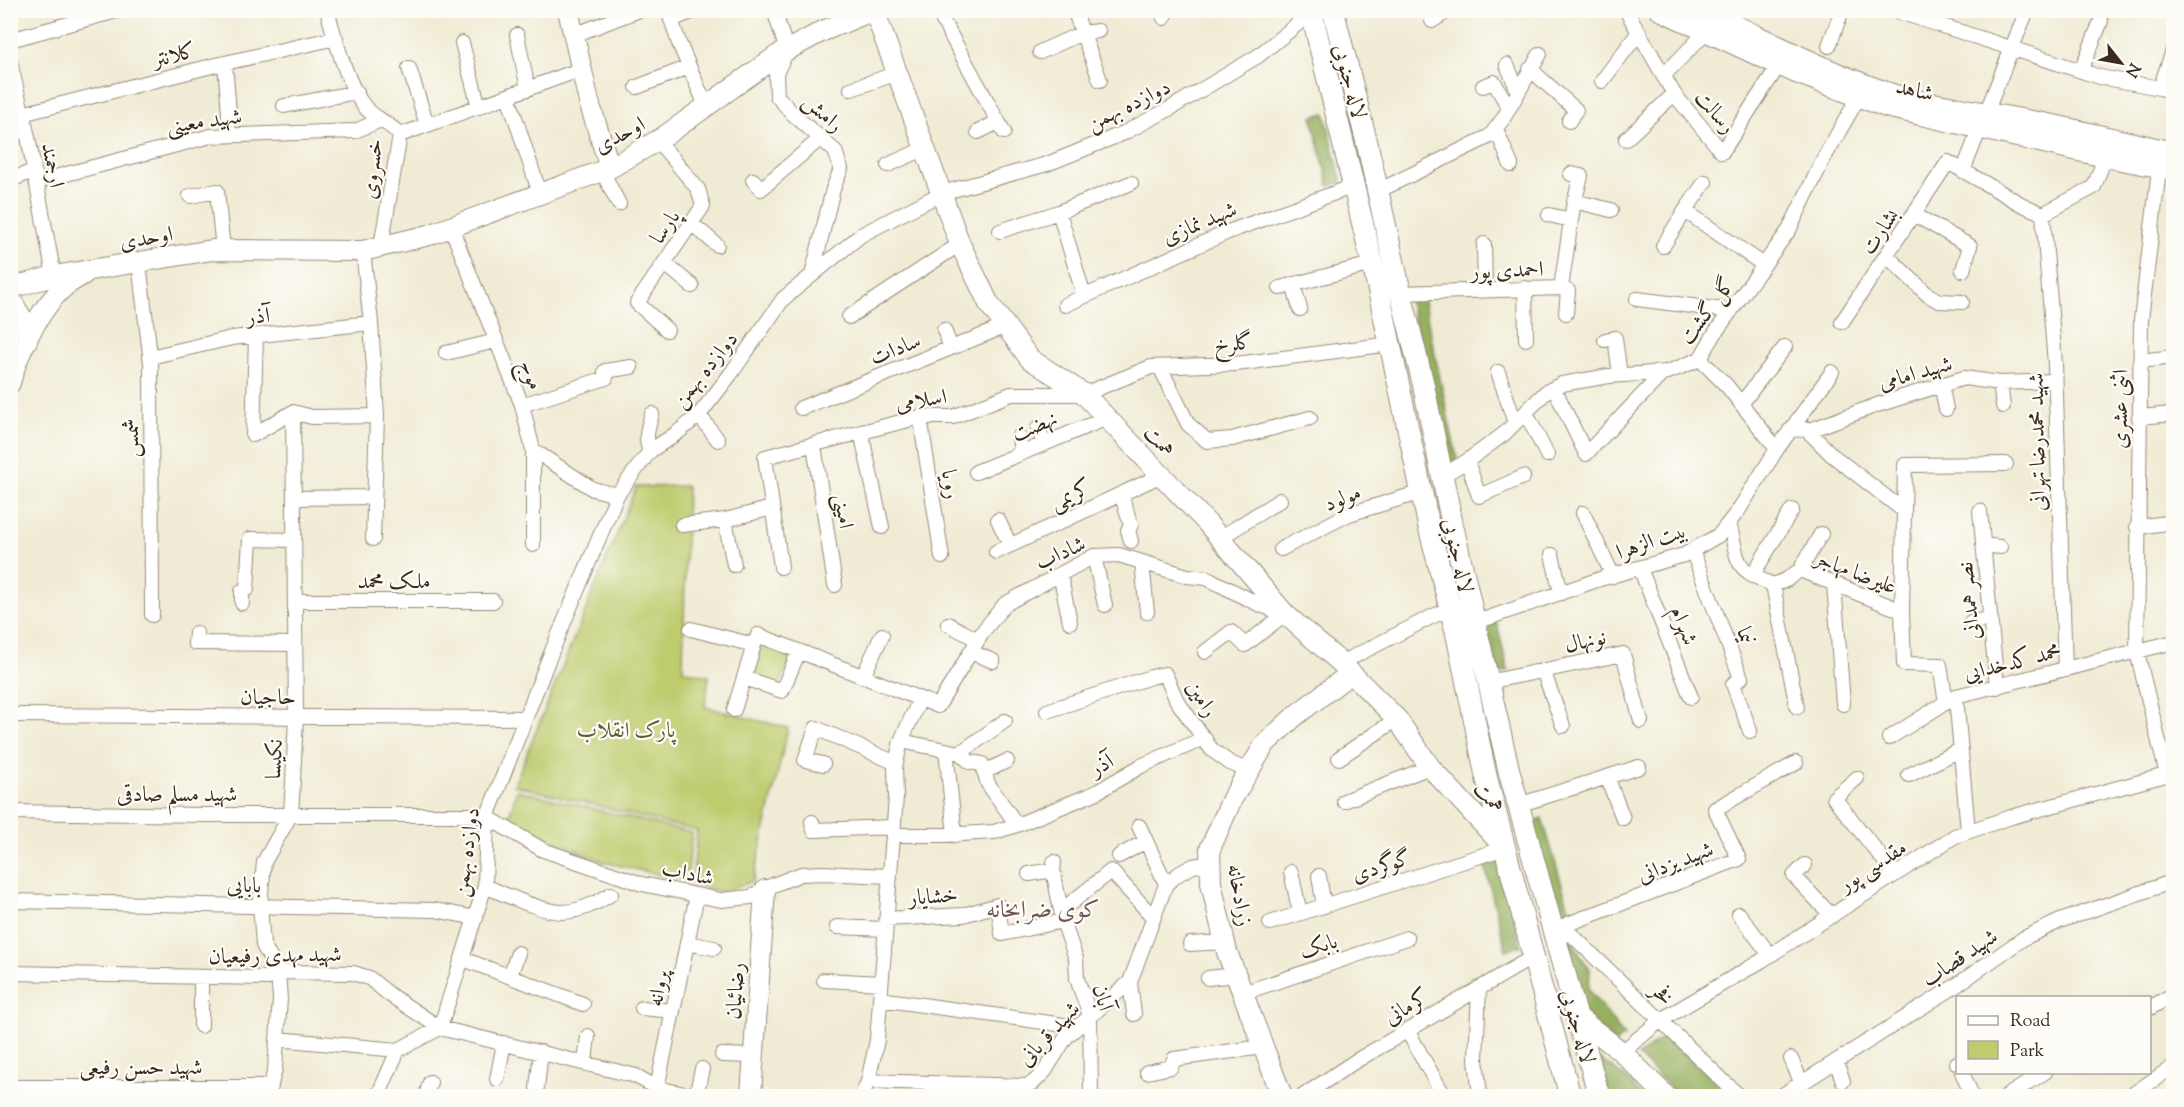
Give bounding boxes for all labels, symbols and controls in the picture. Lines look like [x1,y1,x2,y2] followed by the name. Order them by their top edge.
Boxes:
[2091,33,2151,93] north arrow
[148,36,200,78] street label: کلانتر
[1323,41,1373,123] street label: لاله جنوبی
[2118,58,2145,81] text: N
[1892,72,1936,112] street label: شاهد
[1082,73,1177,141] street label: دوازده بهمن
[1685,84,1742,142] street label: رسالت
[794,87,850,142] street label: رامش
[165,102,244,144] street label: شهید معینی
[589,110,652,163] street label: اوحدی
[355,138,393,201] street label: خسروی
[31,140,71,191] street label: ارجمند
[1158,195,1242,255] street label: شهید نمازی
[643,202,691,251] street label: پارسا
[1854,203,1909,262] street label: بشارت
[117,220,176,260] street label: اوحدی
[1468,255,1544,289] street label: احمدی پور
[1672,271,1744,352] street label: گل گشت
[243,301,274,335] street label: آذر
[665,326,747,416] street label: دوازده بهمن
[866,326,926,375] street label: سادات
[1212,327,1254,364] street label: گلرخ
[1875,349,1957,401] street label: شهید امامی
[508,355,550,396] street label: موج
[2105,369,2139,449] street label: اثنی عشری
[2022,372,2056,511] street label: شهید محمدرضا تهرانی
[894,382,949,422] street label: اسلامی
[1007,404,1063,451] street label: نهضت
[117,418,149,458] street label: شمس
[1134,419,1181,465] street label: همت
[931,467,967,502] street label: رویا
[1045,473,1097,520] street label: کریمی
[1320,478,1367,522] street label: مولود
[824,492,861,531] street label: امینی
[1432,515,1480,596] street label: لاله جنوبی
[1612,516,1692,570] street label: بیت الزهرا
[1031,529,1092,580] street label: شاداب
[1807,543,1901,604] street label: علیرضا مهاجر
[1951,560,1991,641] street label: نصر همدانی
[358,567,430,599] street label: ملک محمد
[1659,602,1705,651] street label: شهرام
[1562,623,1609,663] street label: نونهال
[1726,623,1762,650] street label: نیما
[1961,636,2065,691] street label: محمد کدخدایی
[1176,675,1224,725] street label: رامین
[240,683,296,715] street label: حاجیان
[577,716,677,748] park label: پارک انقلاب
[259,738,293,780] street label: نکیسا
[1083,746,1123,787] street label: آذر
[1464,775,1511,821] street label: همت
[117,780,237,816] street label: شهید مسلم صادقی
[446,805,490,899] street label: دوازده بهمن
[1831,833,1914,903] street label: مقدسی پور
[1633,835,1719,893] street label: شهید یزدانی
[1348,842,1416,892] street label: گوگردی
[658,854,716,896] street label: شاداب
[1217,862,1259,929] street label: زرادخانه
[226,871,262,903] street label: بابایی
[905,880,959,916] street label: خشایار
[986,894,1100,928] district label: کوی ضرابخانه
[1916,922,2005,997] street label: شهید قصاب
[1296,927,1342,969] street label: بابک
[208,940,342,974] street label: شهید مهدی رفیعیان
[719,962,755,1021] street label: رضائیان
[641,965,680,1010] street label: پروانه
[1640,975,1680,1014] street label: فخر
[1082,981,1121,1017] street label: آبان
[1379,982,1436,1035] street label: کرمانی
[1550,986,1602,1068] street label: لاله جنوبی
[1011,995,1089,1075] street label: شهید قربانی
[1956,996,2151,1074] legend
[2010,1009,2050,1035] text: Road
[2010,1039,2045,1065] text: Park
[79,1053,203,1085] street label: شهید حسن رفیعی

